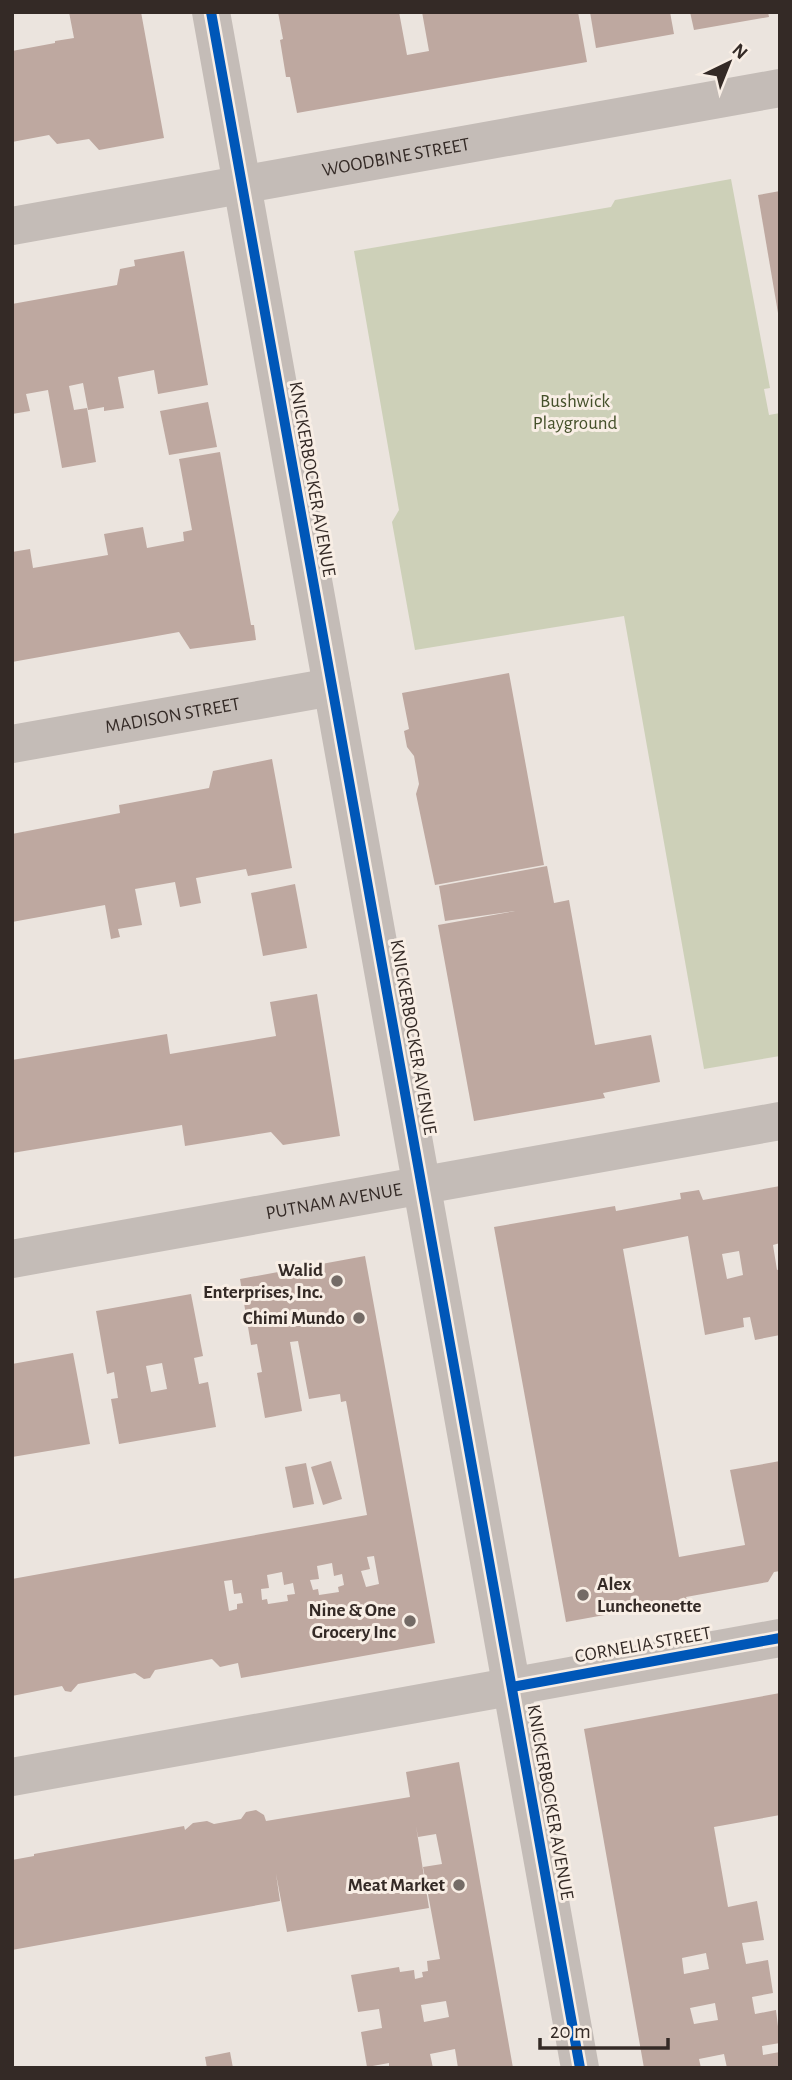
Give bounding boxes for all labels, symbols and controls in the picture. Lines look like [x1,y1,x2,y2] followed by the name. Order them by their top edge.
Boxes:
[694,28,764,98] north arrow
[728,40,751,63] text: N
[320,134,471,180] street label: WOODBINE STREET
[285,380,339,578] street label: KNICKERBOCKER AVENUE
[533,392,617,433] park label: Bushwick Playground
[104,694,241,737] street label: MADISON STREET
[386,938,440,1136] street label: KNICKERBOCKER AVENUE
[264,1180,403,1223] street label: PUTNAM AVENUE
[203,1261,323,1302] place label: Walid Enterprises, Inc.
[329,1273,345,1289] marker: Walid Enterprises, Inc.
[243,1309,345,1328] place label: Chimi Mundo
[351,1310,367,1326] marker: Chimi Mundo
[597,1575,701,1616] place label: Alex Luncheonette
[575,1587,591,1603] marker: Alex Luncheonette
[308,1601,397,1642] place label: Nine & One Grocery Inc
[402,1613,418,1629] marker: Nine & One Grocery Inc
[573,1624,713,1666] street label: CORNELIA STREET
[523,1703,577,1901] street label: KNICKERBOCKER AVENUE
[348,1876,446,1895] place label: Meat Market
[451,1877,467,1893] marker: Meat Market
[540,2007,668,2050] scale bar
[550,2021,591,2042] text: 20 m

